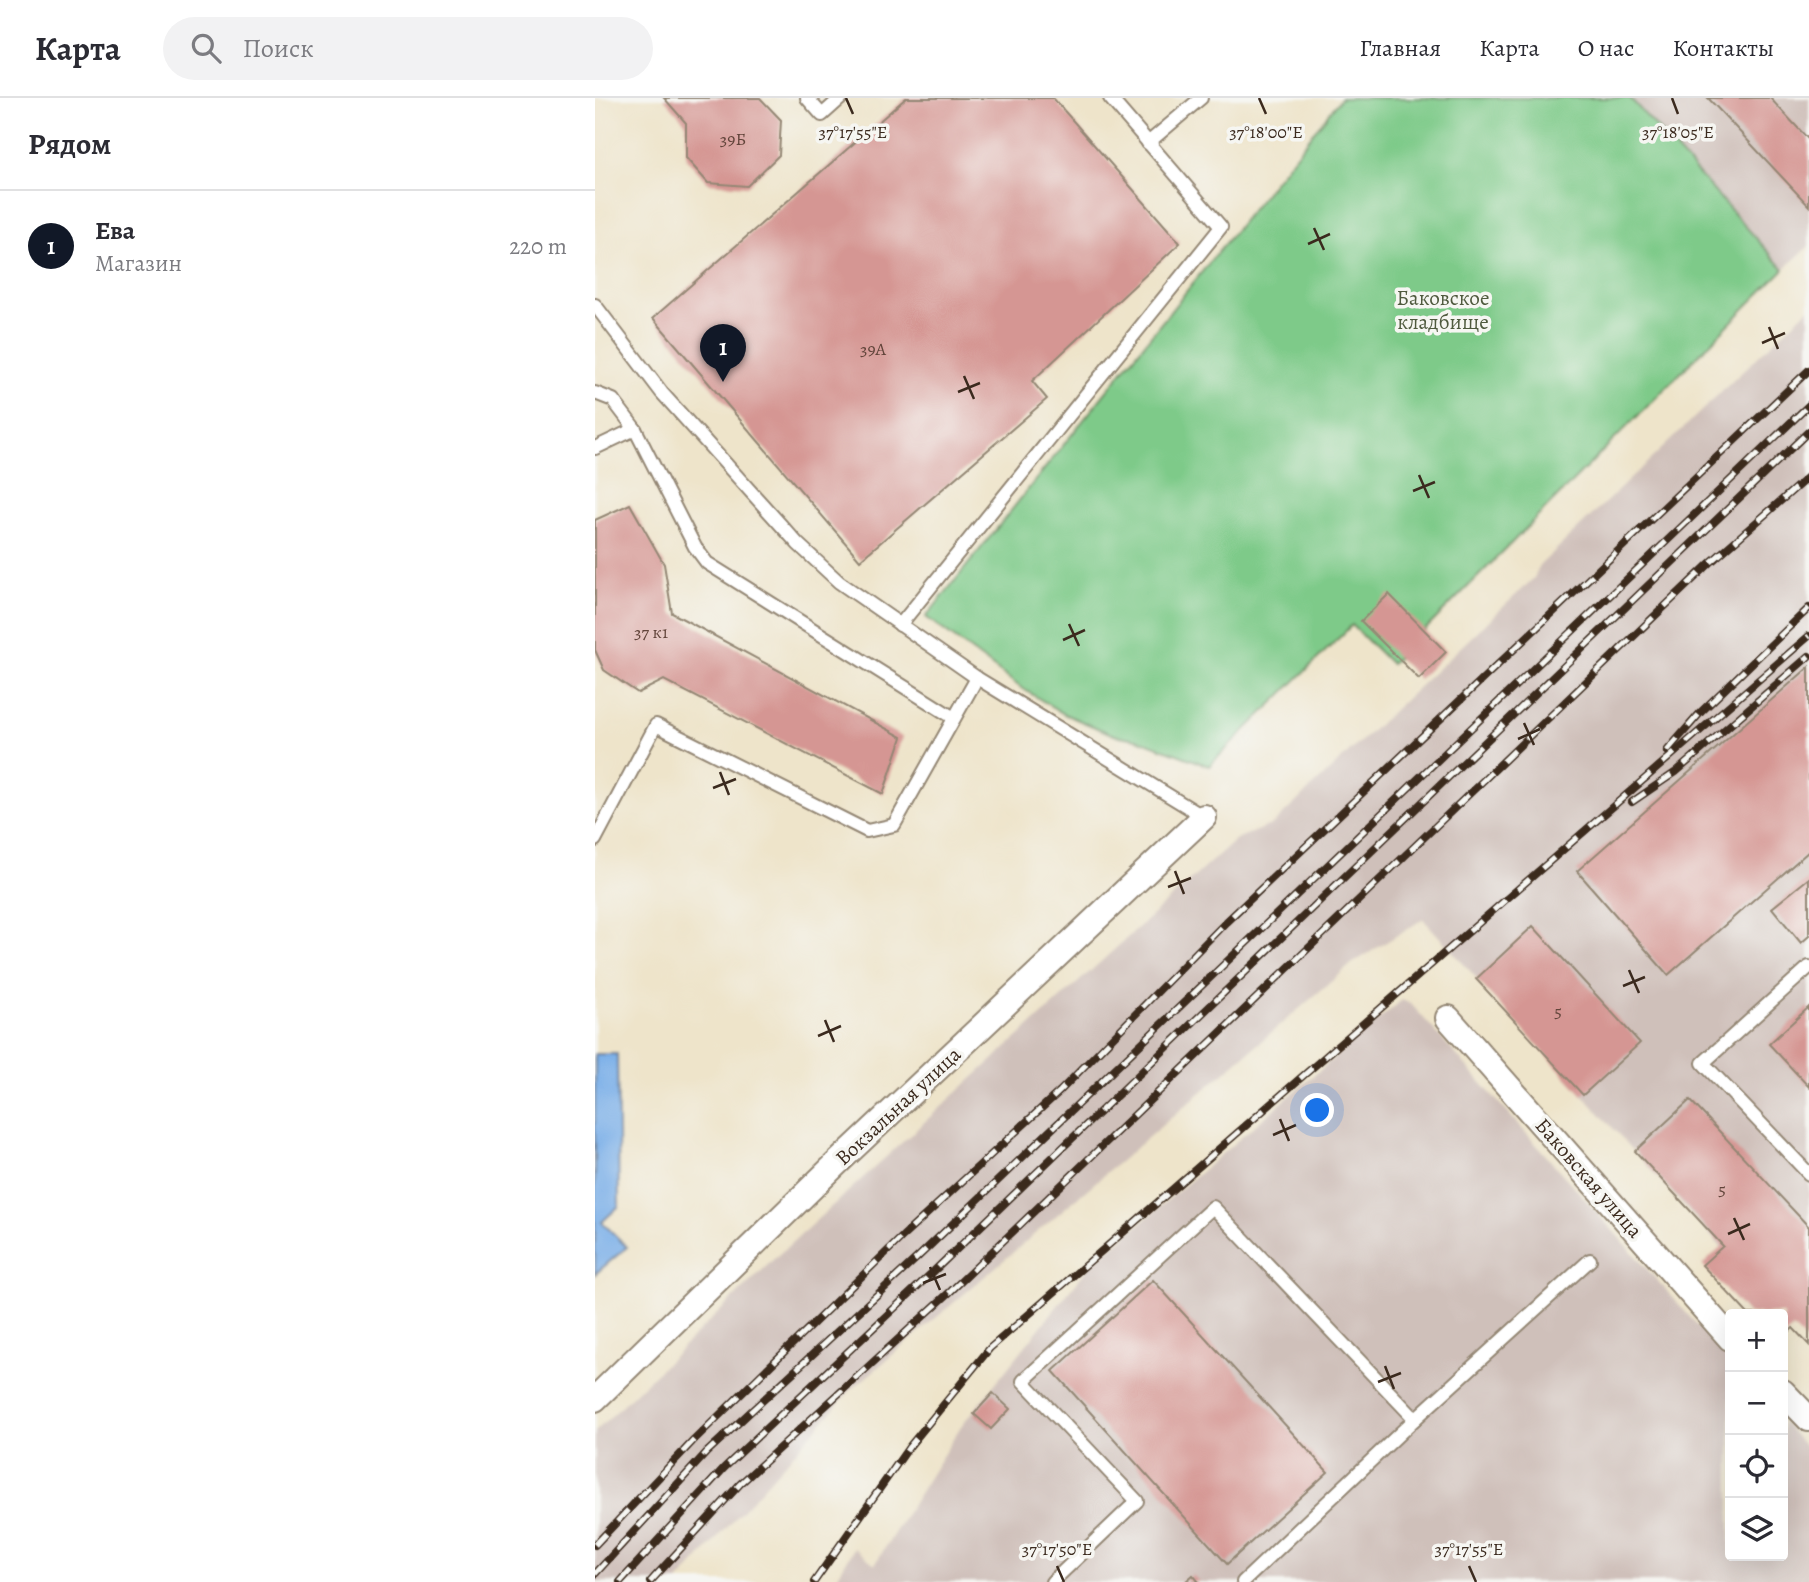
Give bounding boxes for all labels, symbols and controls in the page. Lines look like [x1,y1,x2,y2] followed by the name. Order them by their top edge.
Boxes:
[163,17,653,80] search box
[35,26,121,71] text: Карта
[187,29,225,67] icon: search
[243,31,314,66] text: Поиск
[1360,32,1441,64] text: Главная
[1479,32,1540,64] text: Карта
[1578,32,1634,64] text: О нас
[1672,32,1774,64] text: Контакты
[819,120,887,144] text: 37°17'55"E
[1229,120,1303,144] text: 37°18'00"E
[1642,120,1714,144] text: 37°18'05"E
[28,124,111,164] text: Рядом
[720,127,746,151] house number: 39Б
[95,213,135,248] text: Ева
[47,231,55,262] text: 1
[509,231,567,262] text: 220 m
[95,248,182,279] text: Магазин
[1396,284,1490,336] park label: Баковское кладбище
[700,324,746,382] pin: 1
[860,337,887,361] house number: 39А
[634,620,668,644] house number: 37 к1
[1554,999,1562,1023] house number: 5
[829,1040,967,1171] street label: Вокзальная улица
[1300,1093,1334,1127] your location
[1529,1112,1649,1244] street label: Баковская улица
[1718,1177,1726,1201] house number: 5
[1725,1309,1788,1561] map controls
[1725,1309,1788,1372] button: +
[1725,1372,1788,1435] button: −
[1725,1435,1788,1498] button: locate
[1725,1498,1788,1561] button: layers
[1022,1537,1092,1561] text: 37°17'50"E
[1435,1537,1503,1561] text: 37°17'55"E

